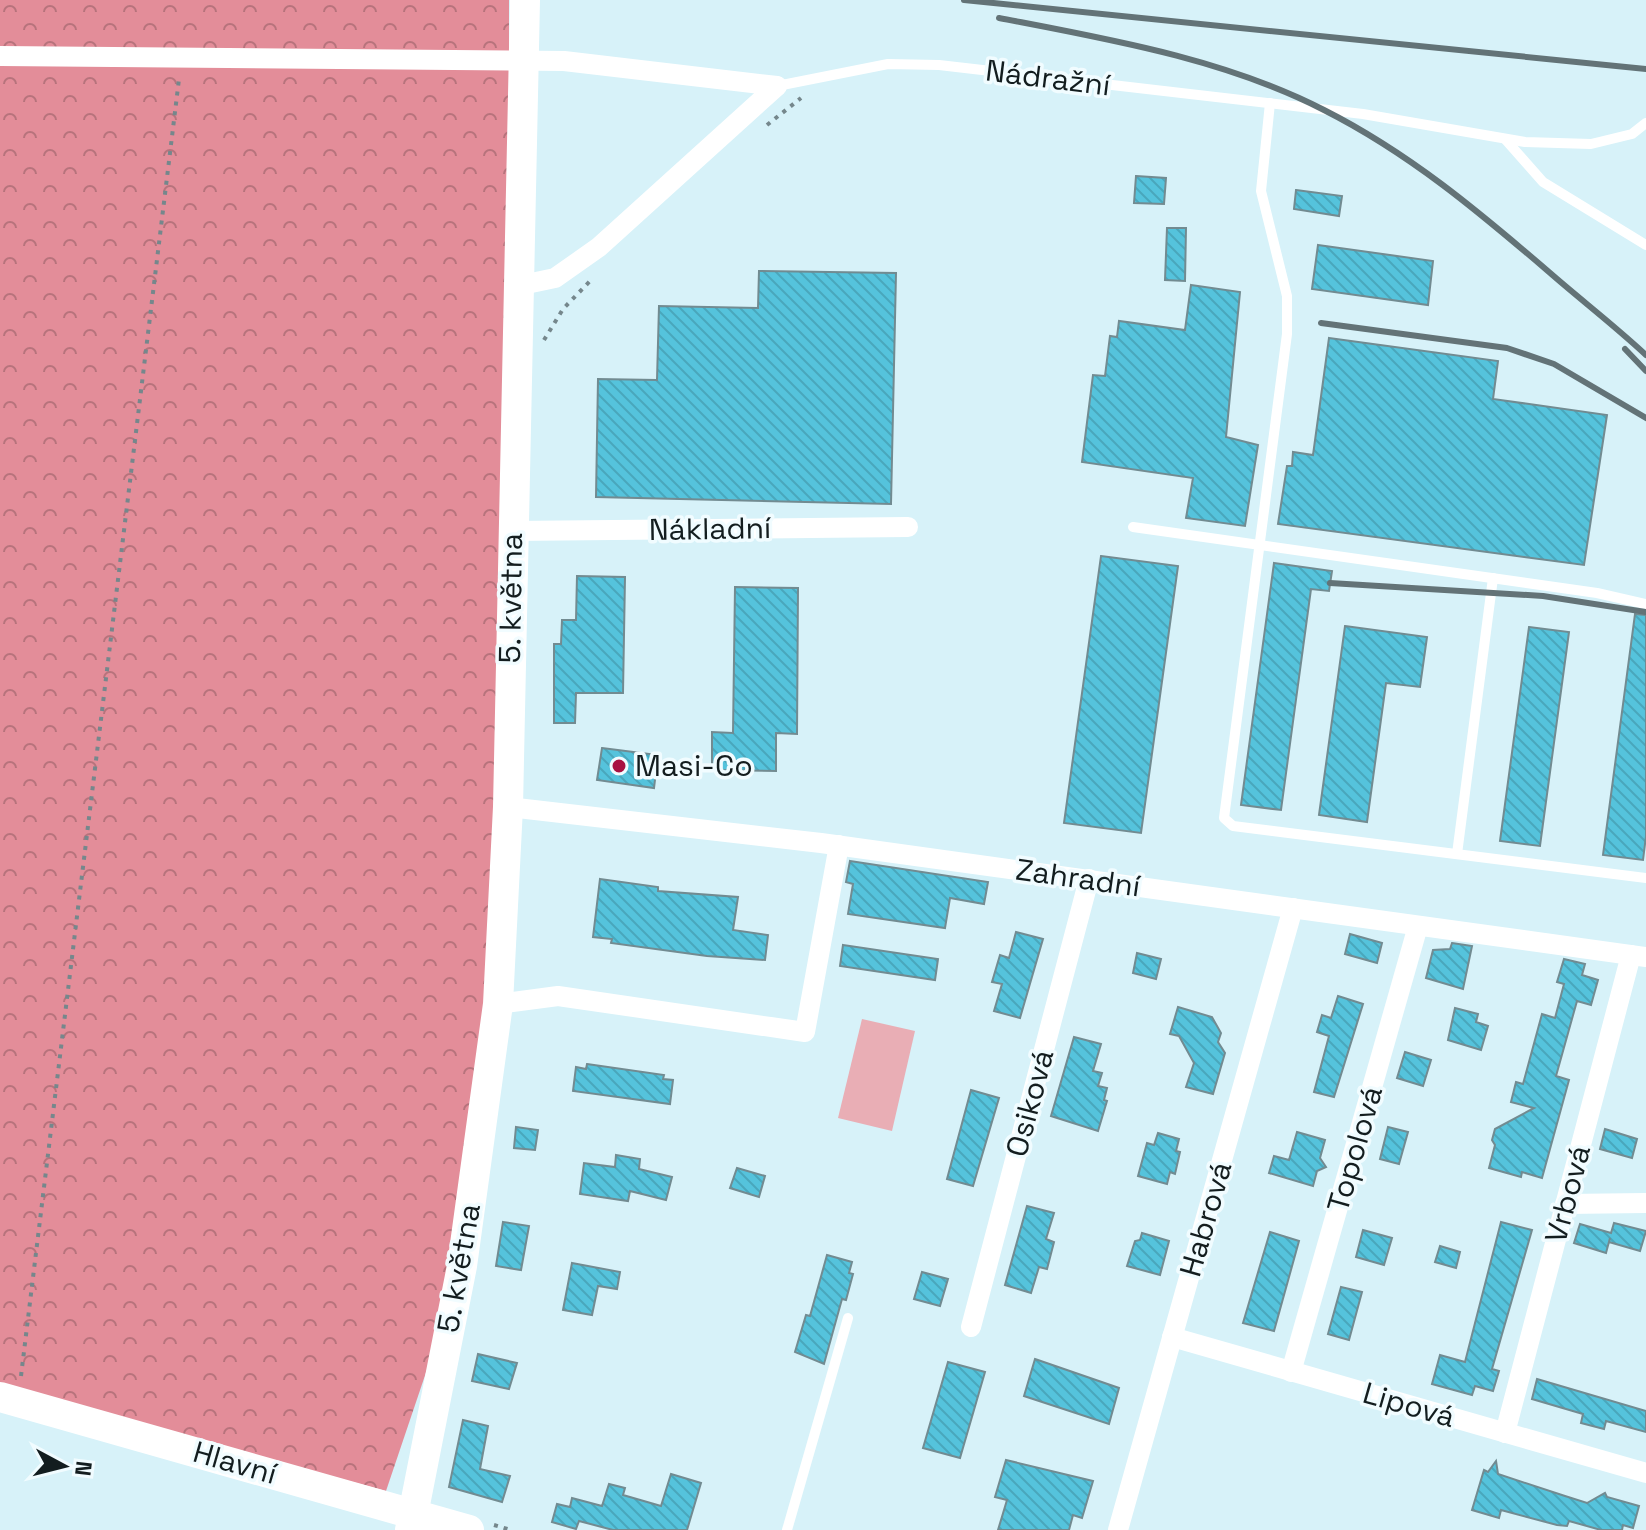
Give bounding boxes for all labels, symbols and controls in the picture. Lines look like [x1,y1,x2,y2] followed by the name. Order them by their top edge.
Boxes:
[983,51,1113,105] street label: Nádražní
[648,508,772,549] street label: Nákladní
[490,532,531,664] street label: 5. května
[635,746,753,785] place label: Masi-Co
[610,757,628,775] marker: Masi-Co
[1013,849,1144,906] street label: Zahradní
[997,1045,1063,1161] street label: Osiková
[1318,1081,1391,1216] street label: Topolová
[1536,1141,1599,1247] street label: Vrbová
[1171,1157,1241,1281] street label: Habrová
[428,1200,489,1336] street label: 5. května
[1359,1373,1460,1436] street label: Lipová
[24,1426,104,1506] north arrow
[189,1432,282,1493] street label: Hlavní
[69,1459,99,1477] text: N

